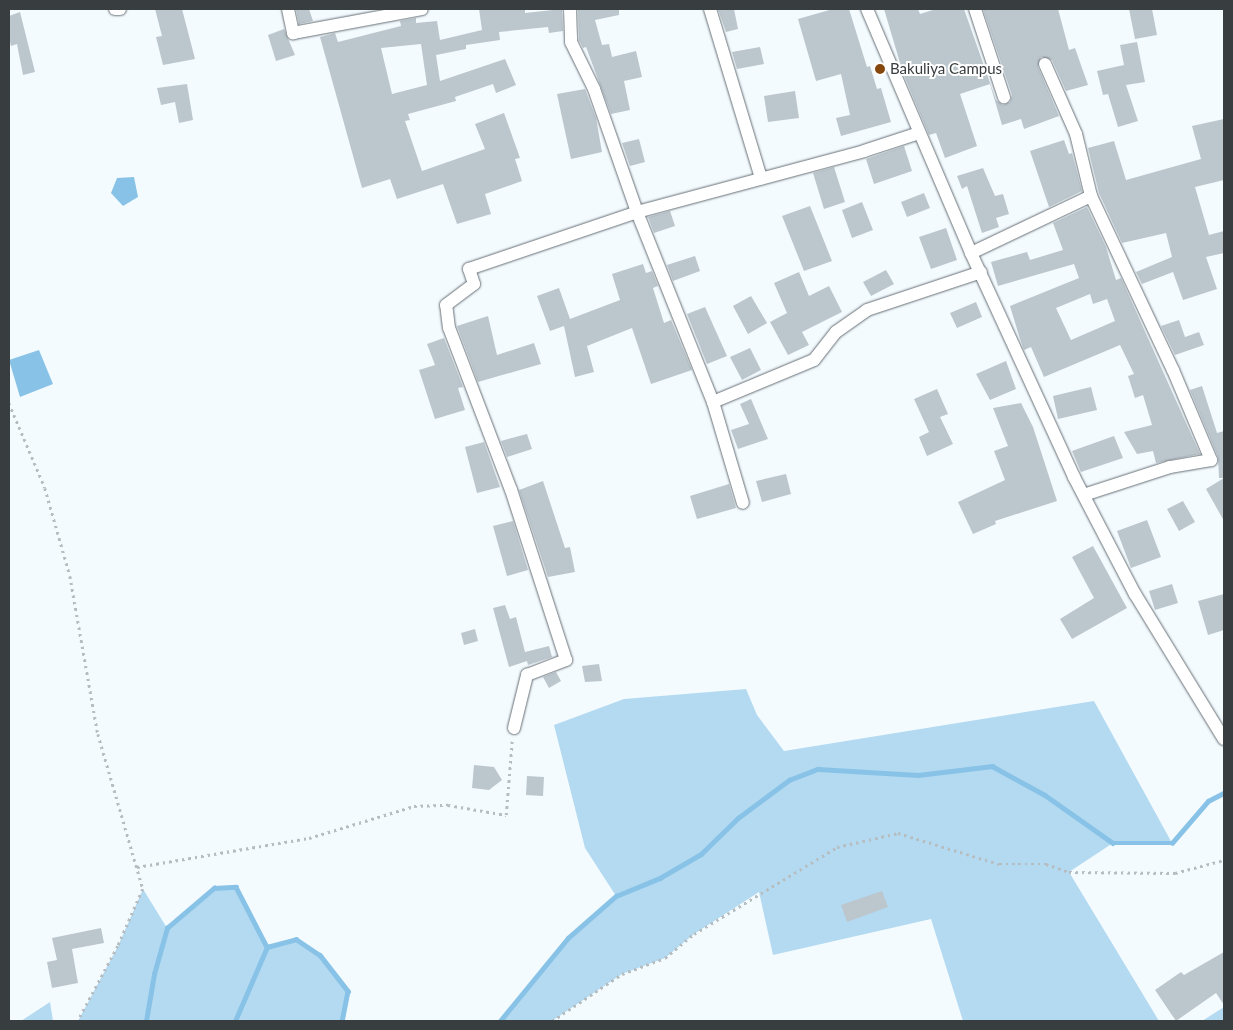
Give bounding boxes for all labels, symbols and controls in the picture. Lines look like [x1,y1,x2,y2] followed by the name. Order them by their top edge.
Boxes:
[890,60,1002,78] place label: Bakuliya Campus
[874,63,886,75] marker: Bakuliya Campus

